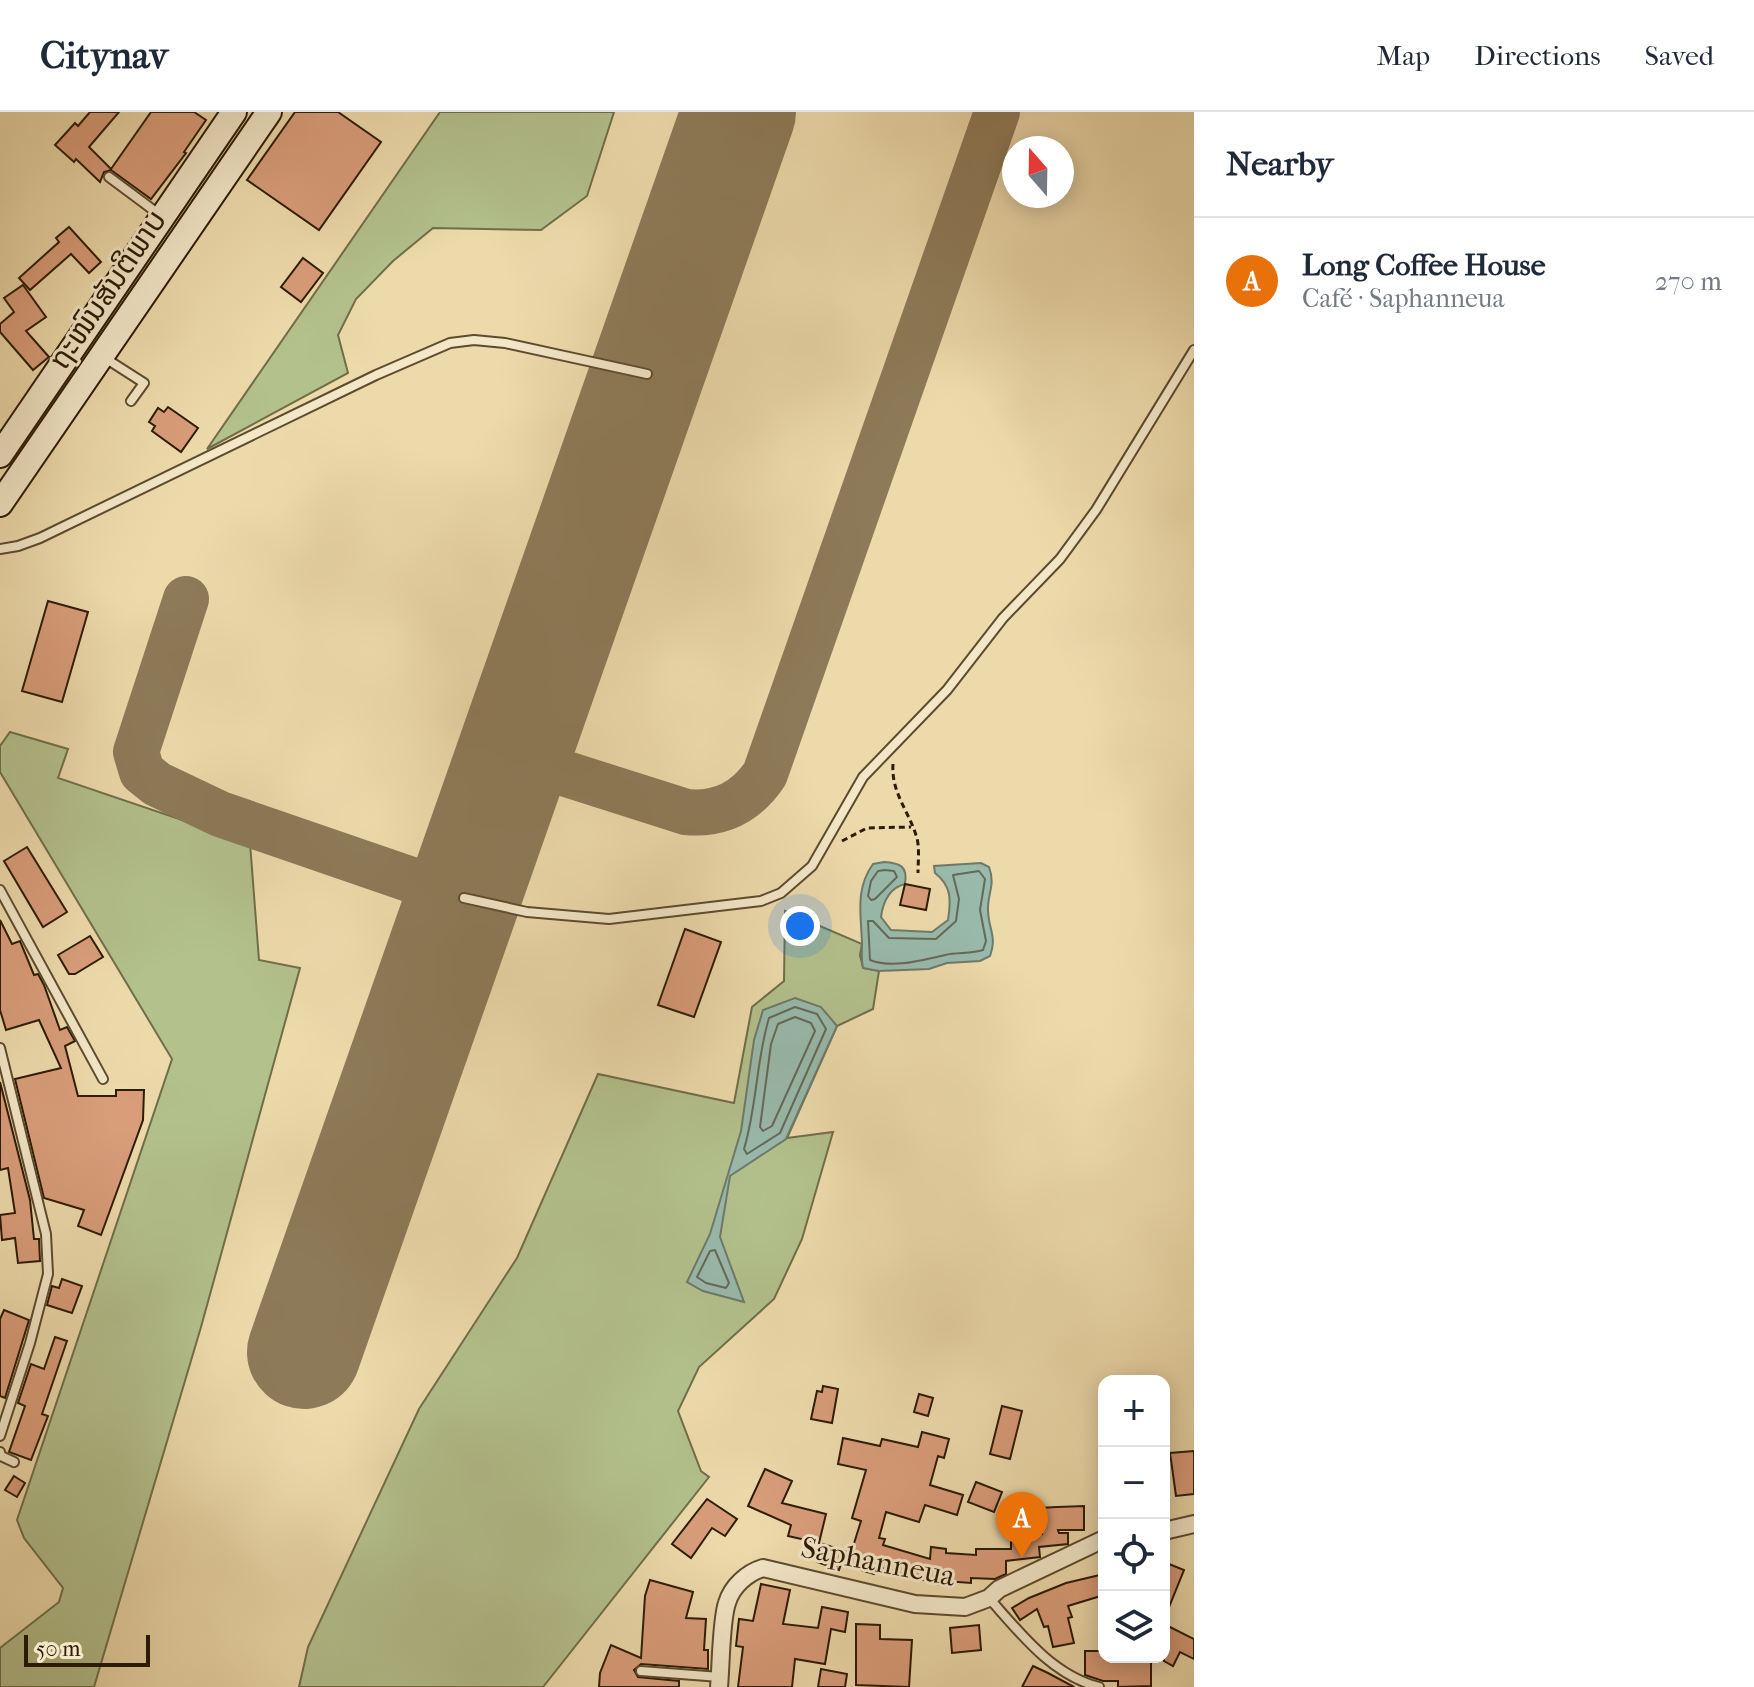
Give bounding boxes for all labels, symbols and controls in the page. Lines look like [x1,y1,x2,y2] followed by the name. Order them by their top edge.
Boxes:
[40,33,168,78] text: Citynav
[1377,39,1430,72] text: Map
[1474,39,1601,72] text: Directions
[1645,39,1714,72] text: Saved
[1002,136,1074,208] north arrow
[1226,144,1333,184] text: Nearby
[42,204,174,376] street label: ຖະໜົນສັນຕິພາບ
[1302,248,1546,283] text: Long Coffee House
[1244,266,1260,297] text: A
[1655,266,1722,297] text: 270 m
[1302,283,1505,314] text: Café · Saphanneua
[780,906,820,946] your location
[1098,1375,1170,1663] map controls
[1098,1375,1170,1447] button: +
[1098,1447,1170,1519] button: −
[996,1492,1048,1558] pin: A
[1098,1519,1170,1591] button: locate
[798,1530,959,1594] street label: Saphanneua
[1098,1591,1170,1663] button: layers
[24,1631,150,1667] scale bar
[36,1636,81,1662] text: 50 m

